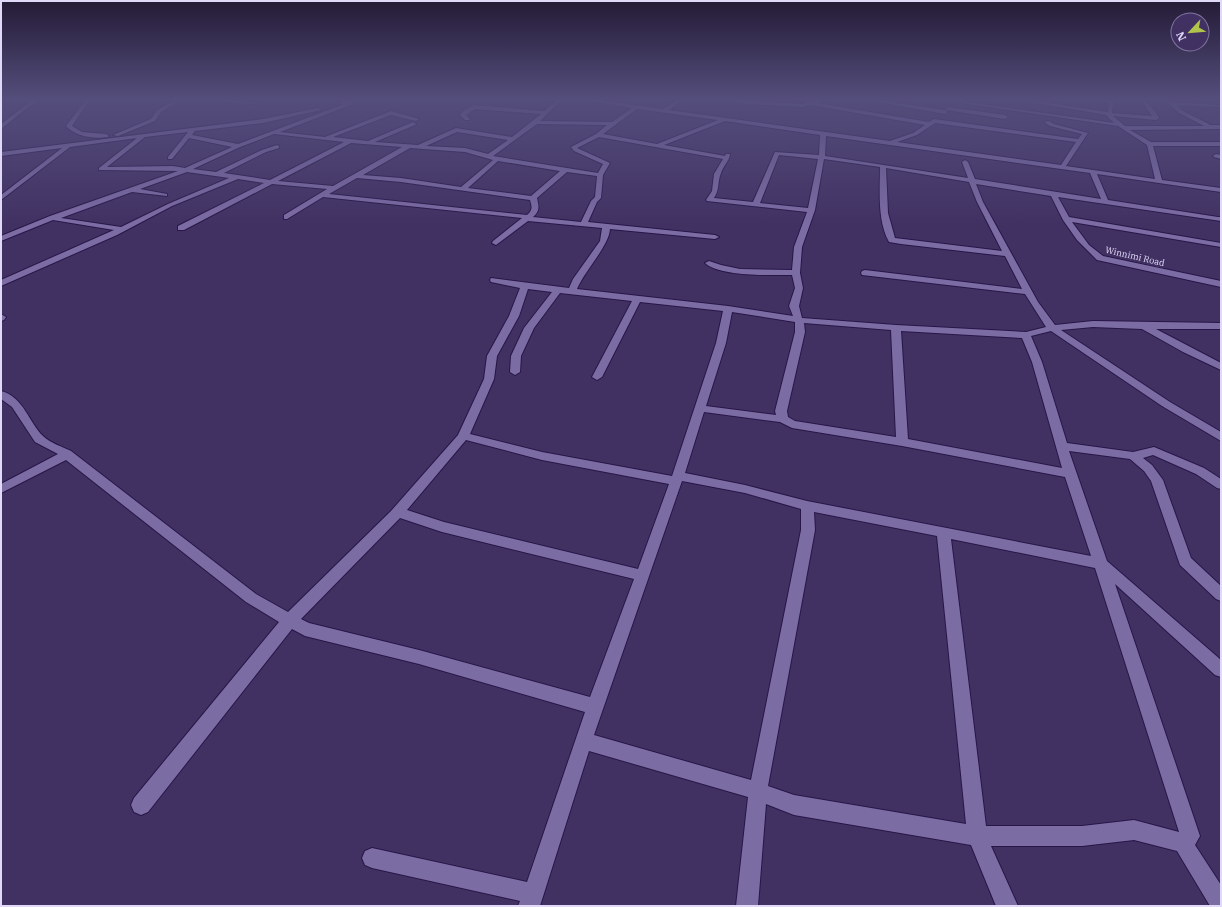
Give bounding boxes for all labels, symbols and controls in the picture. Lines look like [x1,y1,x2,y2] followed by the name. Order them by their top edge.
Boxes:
[1170,12,1210,52] north arrow
[1173,29,1189,43] text: N
[1104,244,1166,268] street label: Winnimi Road

